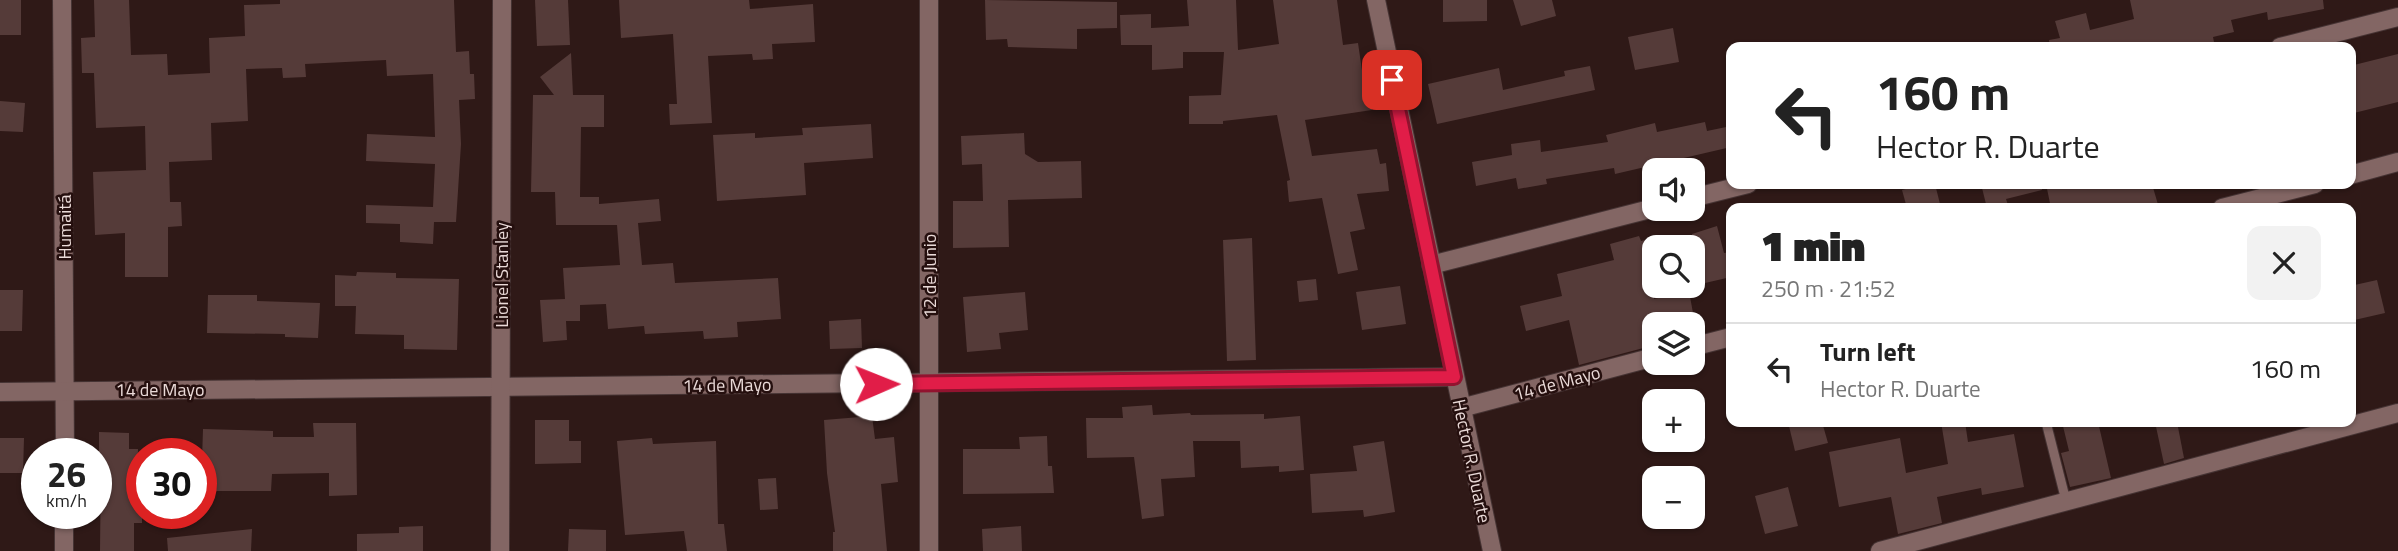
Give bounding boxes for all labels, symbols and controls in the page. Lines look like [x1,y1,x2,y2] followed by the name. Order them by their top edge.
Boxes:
[1362,50,1422,110] pin
[1876,54,2010,129] text: 160 m
[1373,61,1411,99] icon: arrive
[1761,70,1852,161] icon: left
[1876,122,2100,170] text: Hector R. Duarte
[1642,158,1705,529] map controls
[1642,158,1705,221] button: sound
[51,194,78,260] street label: Humaitá
[1761,213,1865,277] text: 1 min
[488,222,515,328] street label: Lionel Stanley
[2247,226,2321,300] button: close
[916,234,943,318] street label: 12 de Junio
[1642,235,1705,298] button: search
[1761,271,1896,306] text: 250 m · 21:52
[1642,312,1705,375] button: layers
[1820,332,1915,371] text: Turn left
[839,347,913,421] position arrow
[2250,349,2321,388] text: 160 m
[1761,350,1799,388] icon: left
[1511,358,1603,408] street label: 14 de Mayo
[682,371,772,399] street label: 14 de Mayo
[1820,371,1981,406] text: Hector R. Duarte
[116,376,204,403] street label: 14 de Mayo
[1642,389,1705,452] button: +
[1446,397,1498,525] street label: Hector R. Duarte
[126,438,217,529] speed limit sign: 30
[47,447,86,501] text: 26
[1642,466,1705,529] button: −
[46,487,87,514] text: km/h

